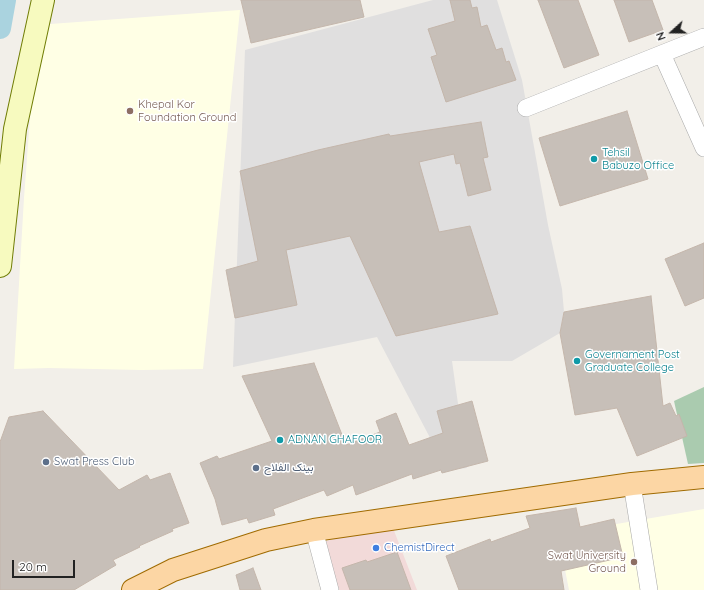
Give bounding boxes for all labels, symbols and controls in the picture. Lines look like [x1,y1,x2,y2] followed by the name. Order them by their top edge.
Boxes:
[652,12,692,52] north arrow
[653,30,669,43] text: N
[138,98,236,124] place label: Khepal Kor Foundation Ground
[125,106,135,116] marker: Khepal Kor Foundation Ground
[602,146,674,172] place label: Tehsil Babuzo Office
[589,154,599,164] marker: Tehsil Babuzo Office
[585,348,680,374] place label: Governament Post Graduate College
[572,356,582,366] marker: Governament Post Graduate College
[288,433,382,447] place label: ADNAN GHAFOOR
[275,435,285,445] marker: ADNAN GHAFOOR
[54,455,135,469] place label: Swat Press Club
[41,457,51,467] marker: Swat Press Club
[264,461,313,475] place label: بینک الفلاح
[251,463,261,473] marker: بینک الفلاح
[384,541,455,555] place label: ChemistDirect
[371,543,381,553] marker: ChemistDirect
[548,549,626,575] place label: Swat University Ground
[14,552,77,578] scale bar
[629,557,639,567] marker: Swat University Ground
[19,559,47,574] text: 20 m

